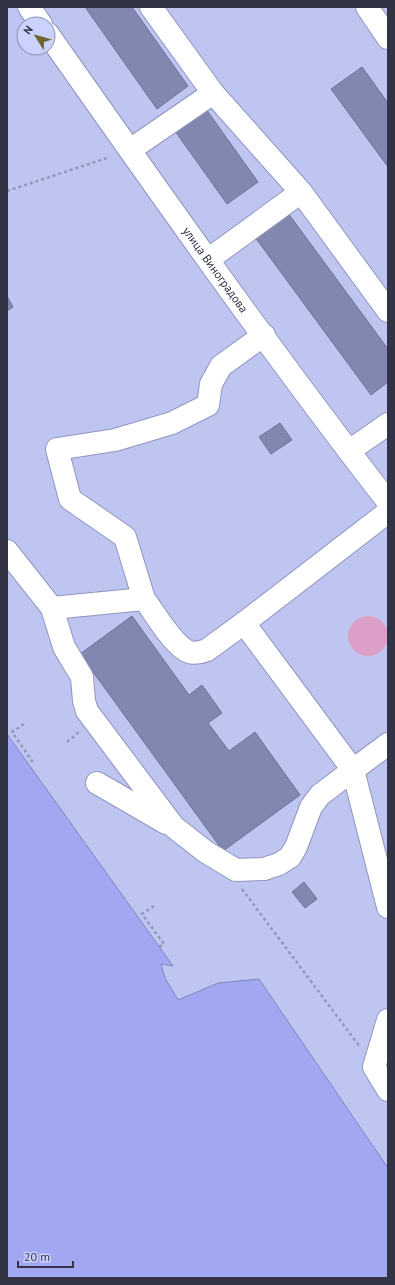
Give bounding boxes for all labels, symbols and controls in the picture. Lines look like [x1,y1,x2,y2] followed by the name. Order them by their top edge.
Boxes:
[16,16,56,56] north arrow
[20,23,36,37] text: N
[180,224,251,315] street label: улица Виноградова
[18,1243,73,1269] scale bar
[24,1249,50,1264] text: 20 m

